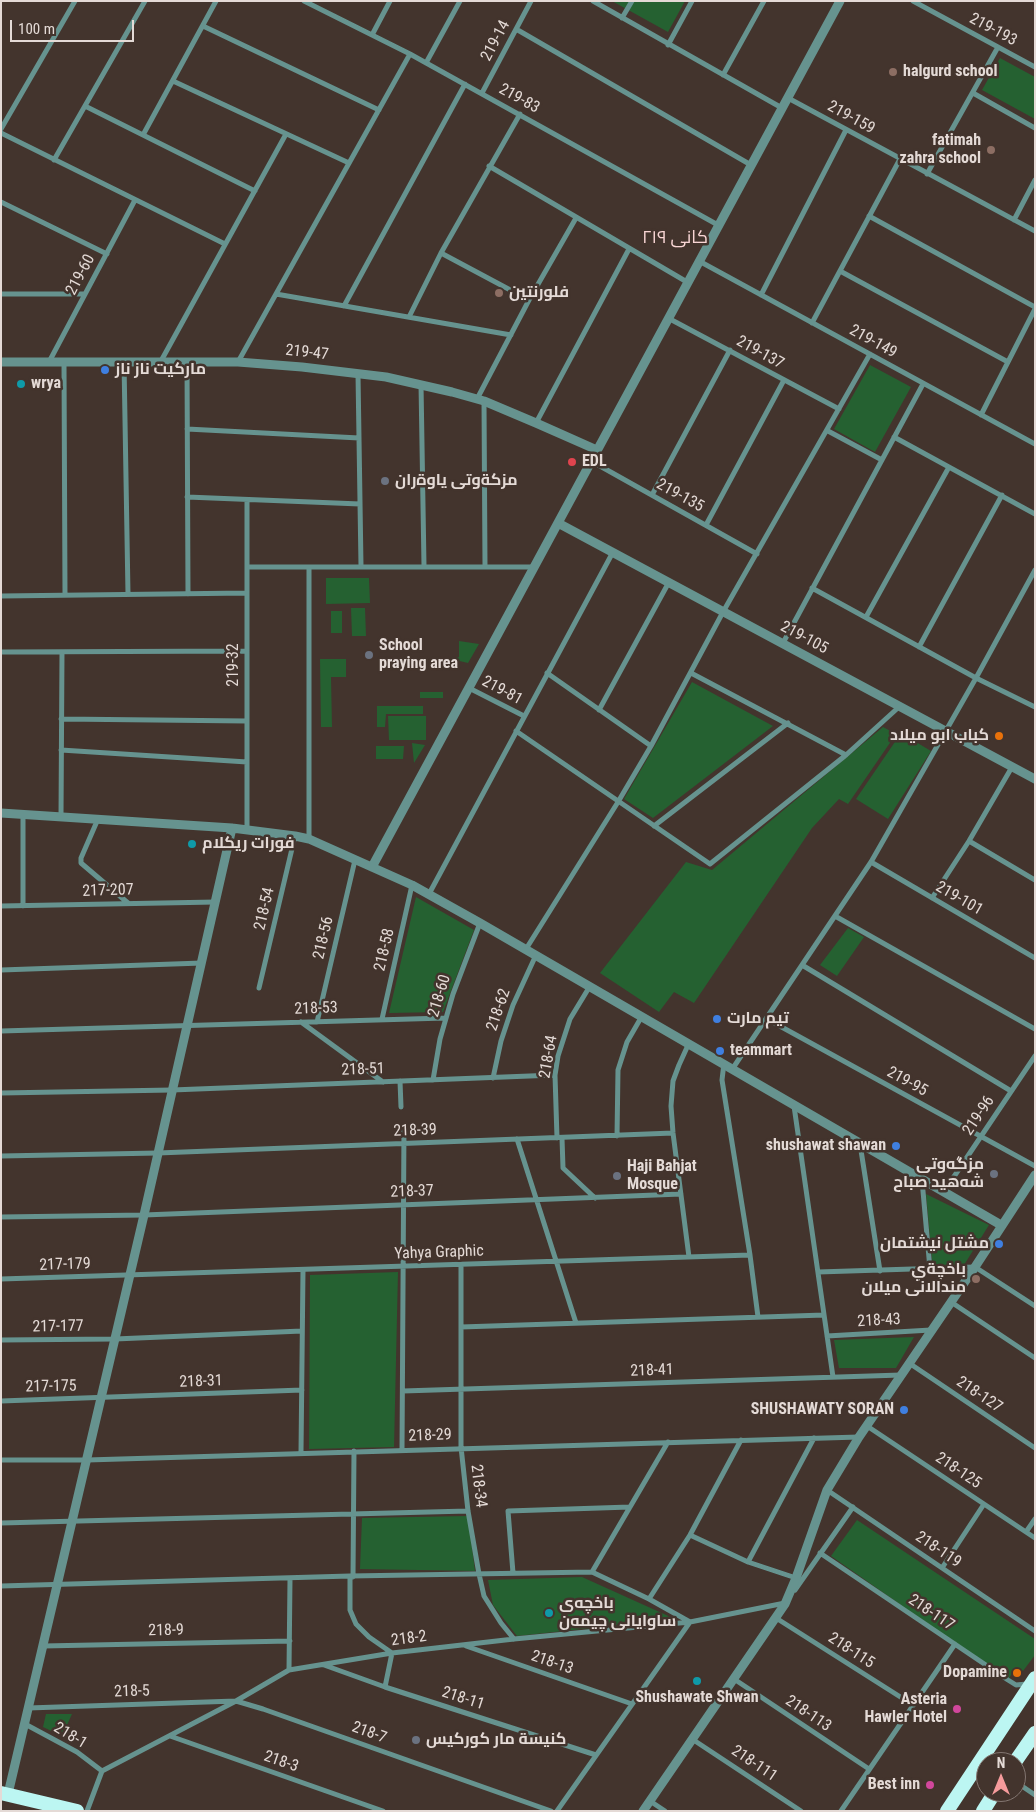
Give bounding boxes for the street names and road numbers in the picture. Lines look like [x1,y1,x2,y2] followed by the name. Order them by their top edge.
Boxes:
[966,9,1020,51] street label: 219-193
[477,17,515,65] street label: 219-14
[495,80,543,118] street label: 219-83
[824,97,878,139] street label: 219-159
[62,251,100,299] street label: 219-60
[846,321,900,363] street label: 219-149
[733,332,787,374] street label: 219-137
[284,341,330,365] street label: 219-47
[653,475,707,517] street label: 219-135
[777,617,831,659] street label: 219-105
[224,643,244,687] street label: 219-32
[478,672,526,710] street label: 219-81
[932,878,986,920] street label: 219-101
[82,881,134,901] street label: 217-207
[251,886,279,932] street label: 218-54
[310,915,338,961] street label: 218-56
[371,927,399,973] street label: 218-58
[424,972,456,1020] street label: 218-60
[483,986,515,1034] street label: 218-62
[294,999,338,1019] street label: 218-53
[536,1034,562,1080] street label: 218-64
[341,1060,385,1080] street label: 218-51
[883,1063,931,1101] street label: 219-95
[959,1093,999,1139] street label: 219-96
[393,1121,437,1141] street label: 218-39
[390,1182,434,1202] street label: 218-37
[394,1242,484,1264] street label: Yahya Graphic
[39,1255,91,1275] street label: 217-179
[857,1310,901,1332] street label: 218-43
[32,1317,84,1337] street label: 217-177
[630,1361,674,1381] street label: 218-41
[179,1372,223,1392] street label: 218-31
[952,1373,1006,1417] street label: 218-127
[25,1377,77,1397] street label: 217-175
[408,1426,452,1446] street label: 218-29
[931,1449,985,1493] street label: 218-125
[466,1463,490,1509] street label: 218-34
[911,1528,965,1572] street label: 218-119
[904,1591,958,1635] street label: 218-117
[148,1621,184,1641] street label: 218-9
[390,1627,428,1651] street label: 218-2
[824,1629,878,1673] street label: 218-115
[528,1647,576,1679] street label: 218-13
[114,1682,150,1702] street label: 218-5
[439,1683,487,1715] street label: 218-11
[781,1692,835,1736] street label: 218-113
[349,1718,389,1748] street label: 218-7
[50,1719,90,1753] street label: 218-1
[727,1742,781,1786] street label: 218-111
[261,1747,301,1777] street label: 218-3

